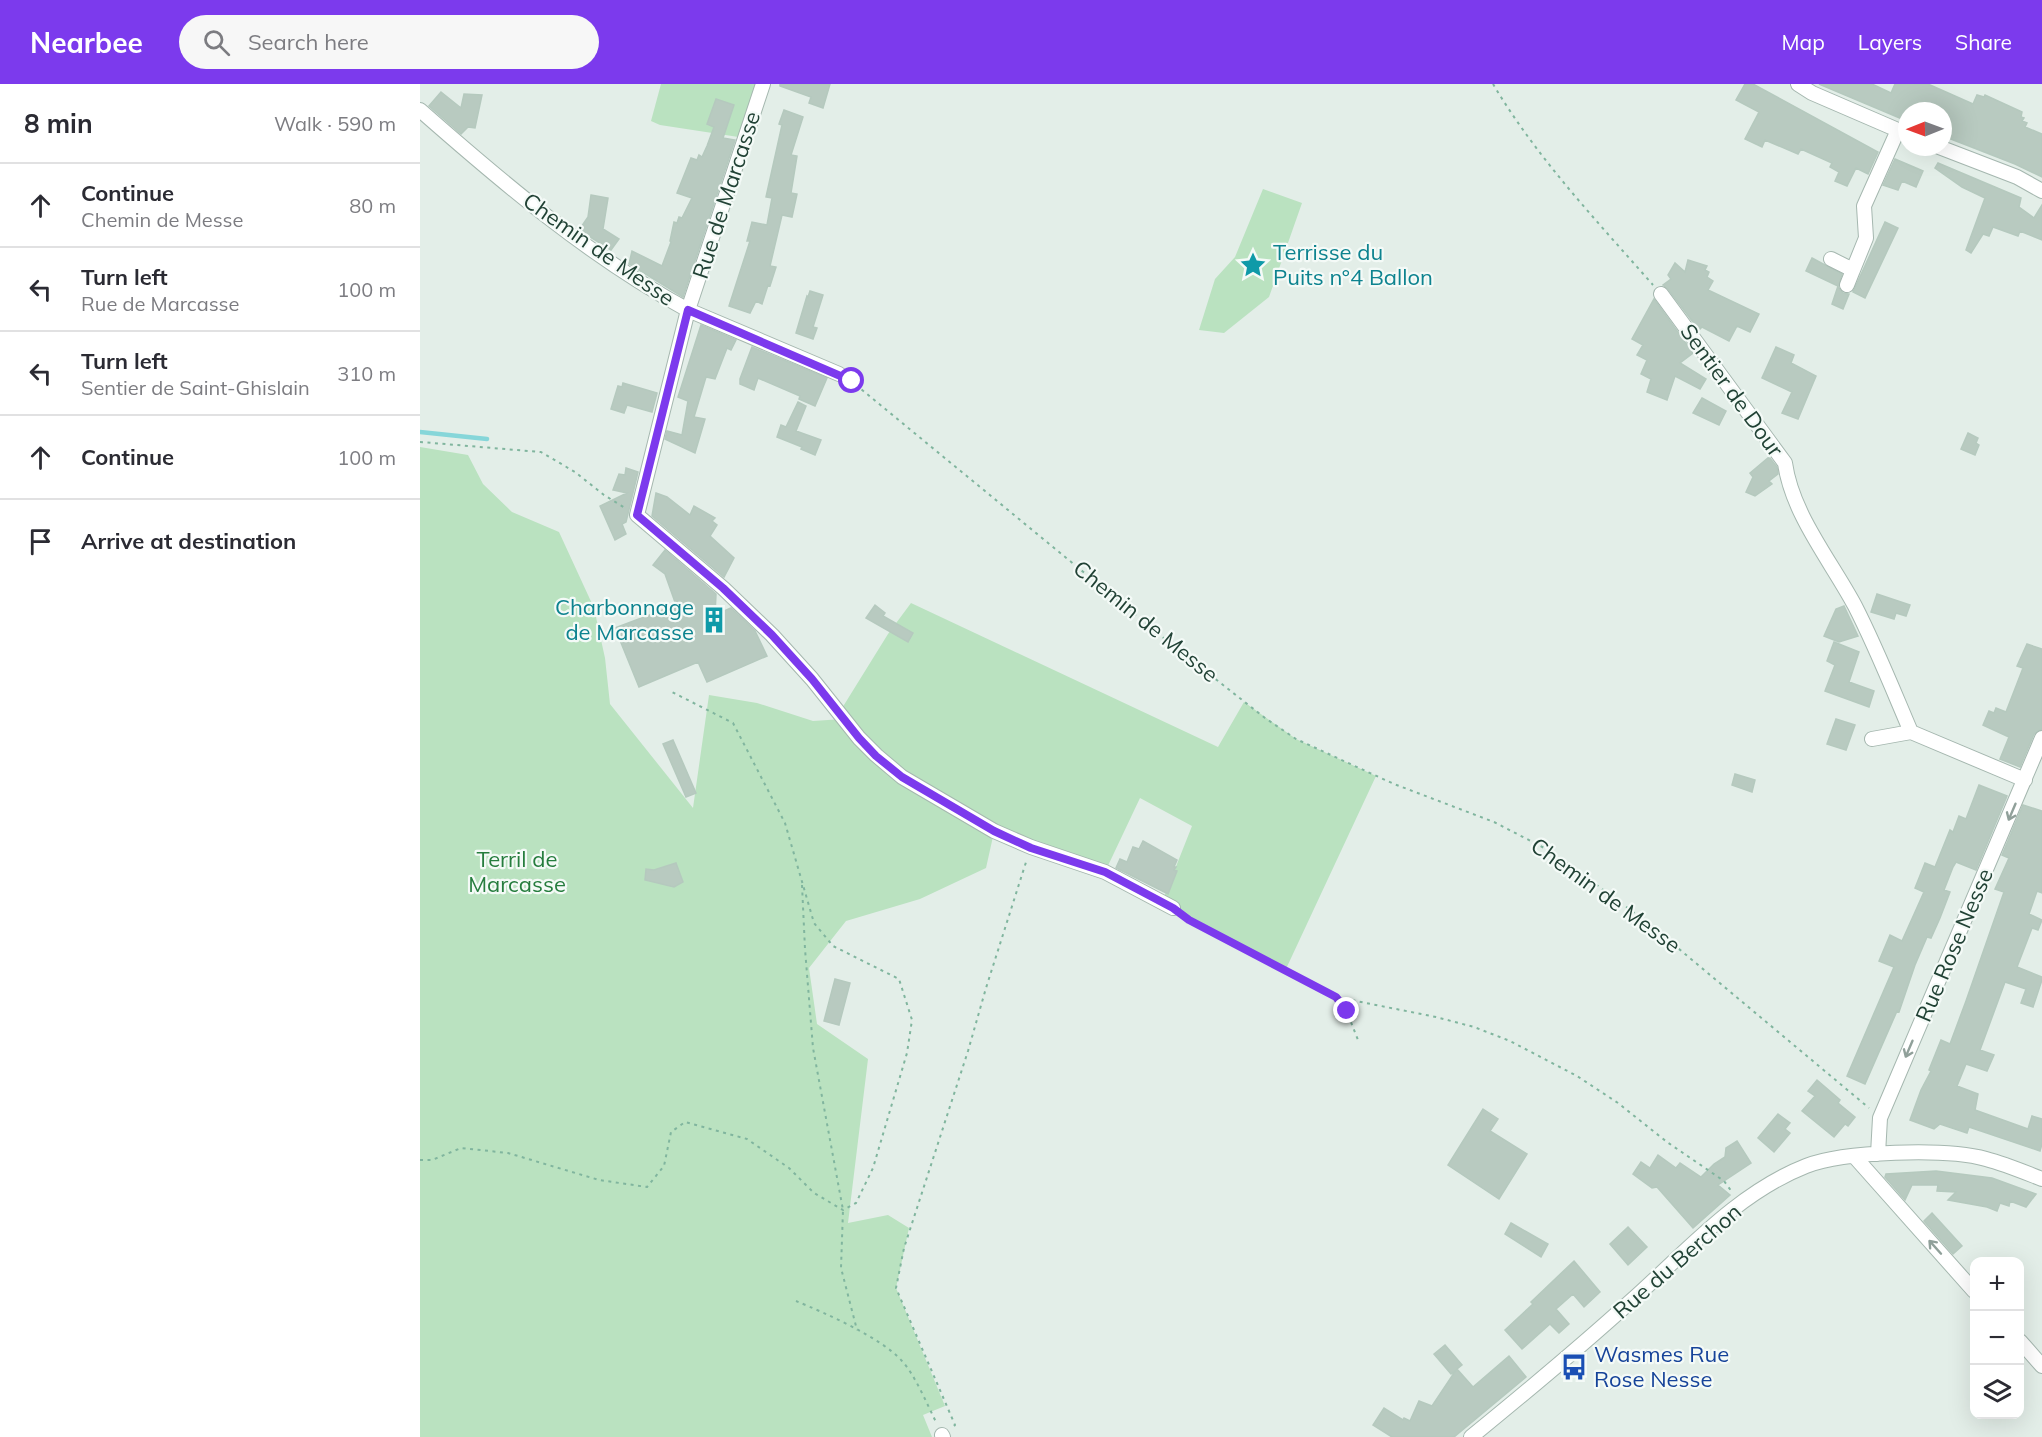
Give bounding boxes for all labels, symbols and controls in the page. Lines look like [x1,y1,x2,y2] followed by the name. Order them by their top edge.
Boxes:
[179,15,599,69] search box
[30,25,143,60] text: Nearbee
[200,26,233,59] icon: search
[248,28,369,56] text: Search here
[1782,29,1825,55] text: Map
[1858,29,1922,55] text: Layers
[1955,29,2012,55] text: Share
[1898,102,1952,156] north arrow
[24,107,93,140] text: 8 min
[686,108,766,282] street label: Rue de Marcasse
[274,111,396,136] text: Walk · 590 m
[81,179,174,207] text: Continue
[518,186,680,312] street label: Chemin de Messe
[24,189,57,222] icon: ahead
[349,193,396,218] text: 80 m
[81,207,243,232] text: Chemin de Messe
[1273,238,1433,291] place label: Terrisse du Puits n°4 Ballon
[1238,250,1268,280] place icon: Terrisse du Puits n°4 Ballon
[81,263,168,291] text: Turn left
[24,273,57,306] icon: left
[337,277,396,302] text: 100 m
[81,291,239,316] text: Rue de Marcasse
[1674,318,1790,462] street label: Sentier de Dour
[81,347,168,375] text: Turn left
[24,357,57,390] icon: left
[337,361,396,386] text: 310 m
[838,367,864,393] route start
[81,375,310,400] text: Sentier de Saint-Ghislain
[24,441,57,474] icon: ahead
[81,443,174,471] text: Continue
[337,445,396,470] text: 100 m
[24,525,57,558] icon: arrive
[81,527,296,555] text: Arrive at destination
[1068,554,1224,688] street label: Chemin de Messe
[555,593,694,646] place label: Charbonnage de Marcasse
[699,605,729,635] building icon: Charbonnage de Marcasse
[2005,803,2016,821] one-way arrow
[1526,831,1686,959] street label: Chemin de Messe
[468,845,566,898] park label: Terril de Marcasse
[1909,864,1999,1026] street label: Rue Rose Nesse
[1333,997,1359,1023] route end
[1903,1039,1914,1057] one-way arrow
[1607,1198,1747,1324] street label: Rue du Berchon
[1928,1240,1942,1255] one-way arrow
[1970,1257,2024,1419] map controls
[1970,1257,2024,1311] button: +
[1970,1311,2024,1365] button: −
[1594,1340,1729,1393] place label: Wasmes Rue Rose Nesse
[1559,1352,1589,1382] bus stop icon: Wasmes Rue Rose Nesse
[1970,1365,2024,1419] button: layers

